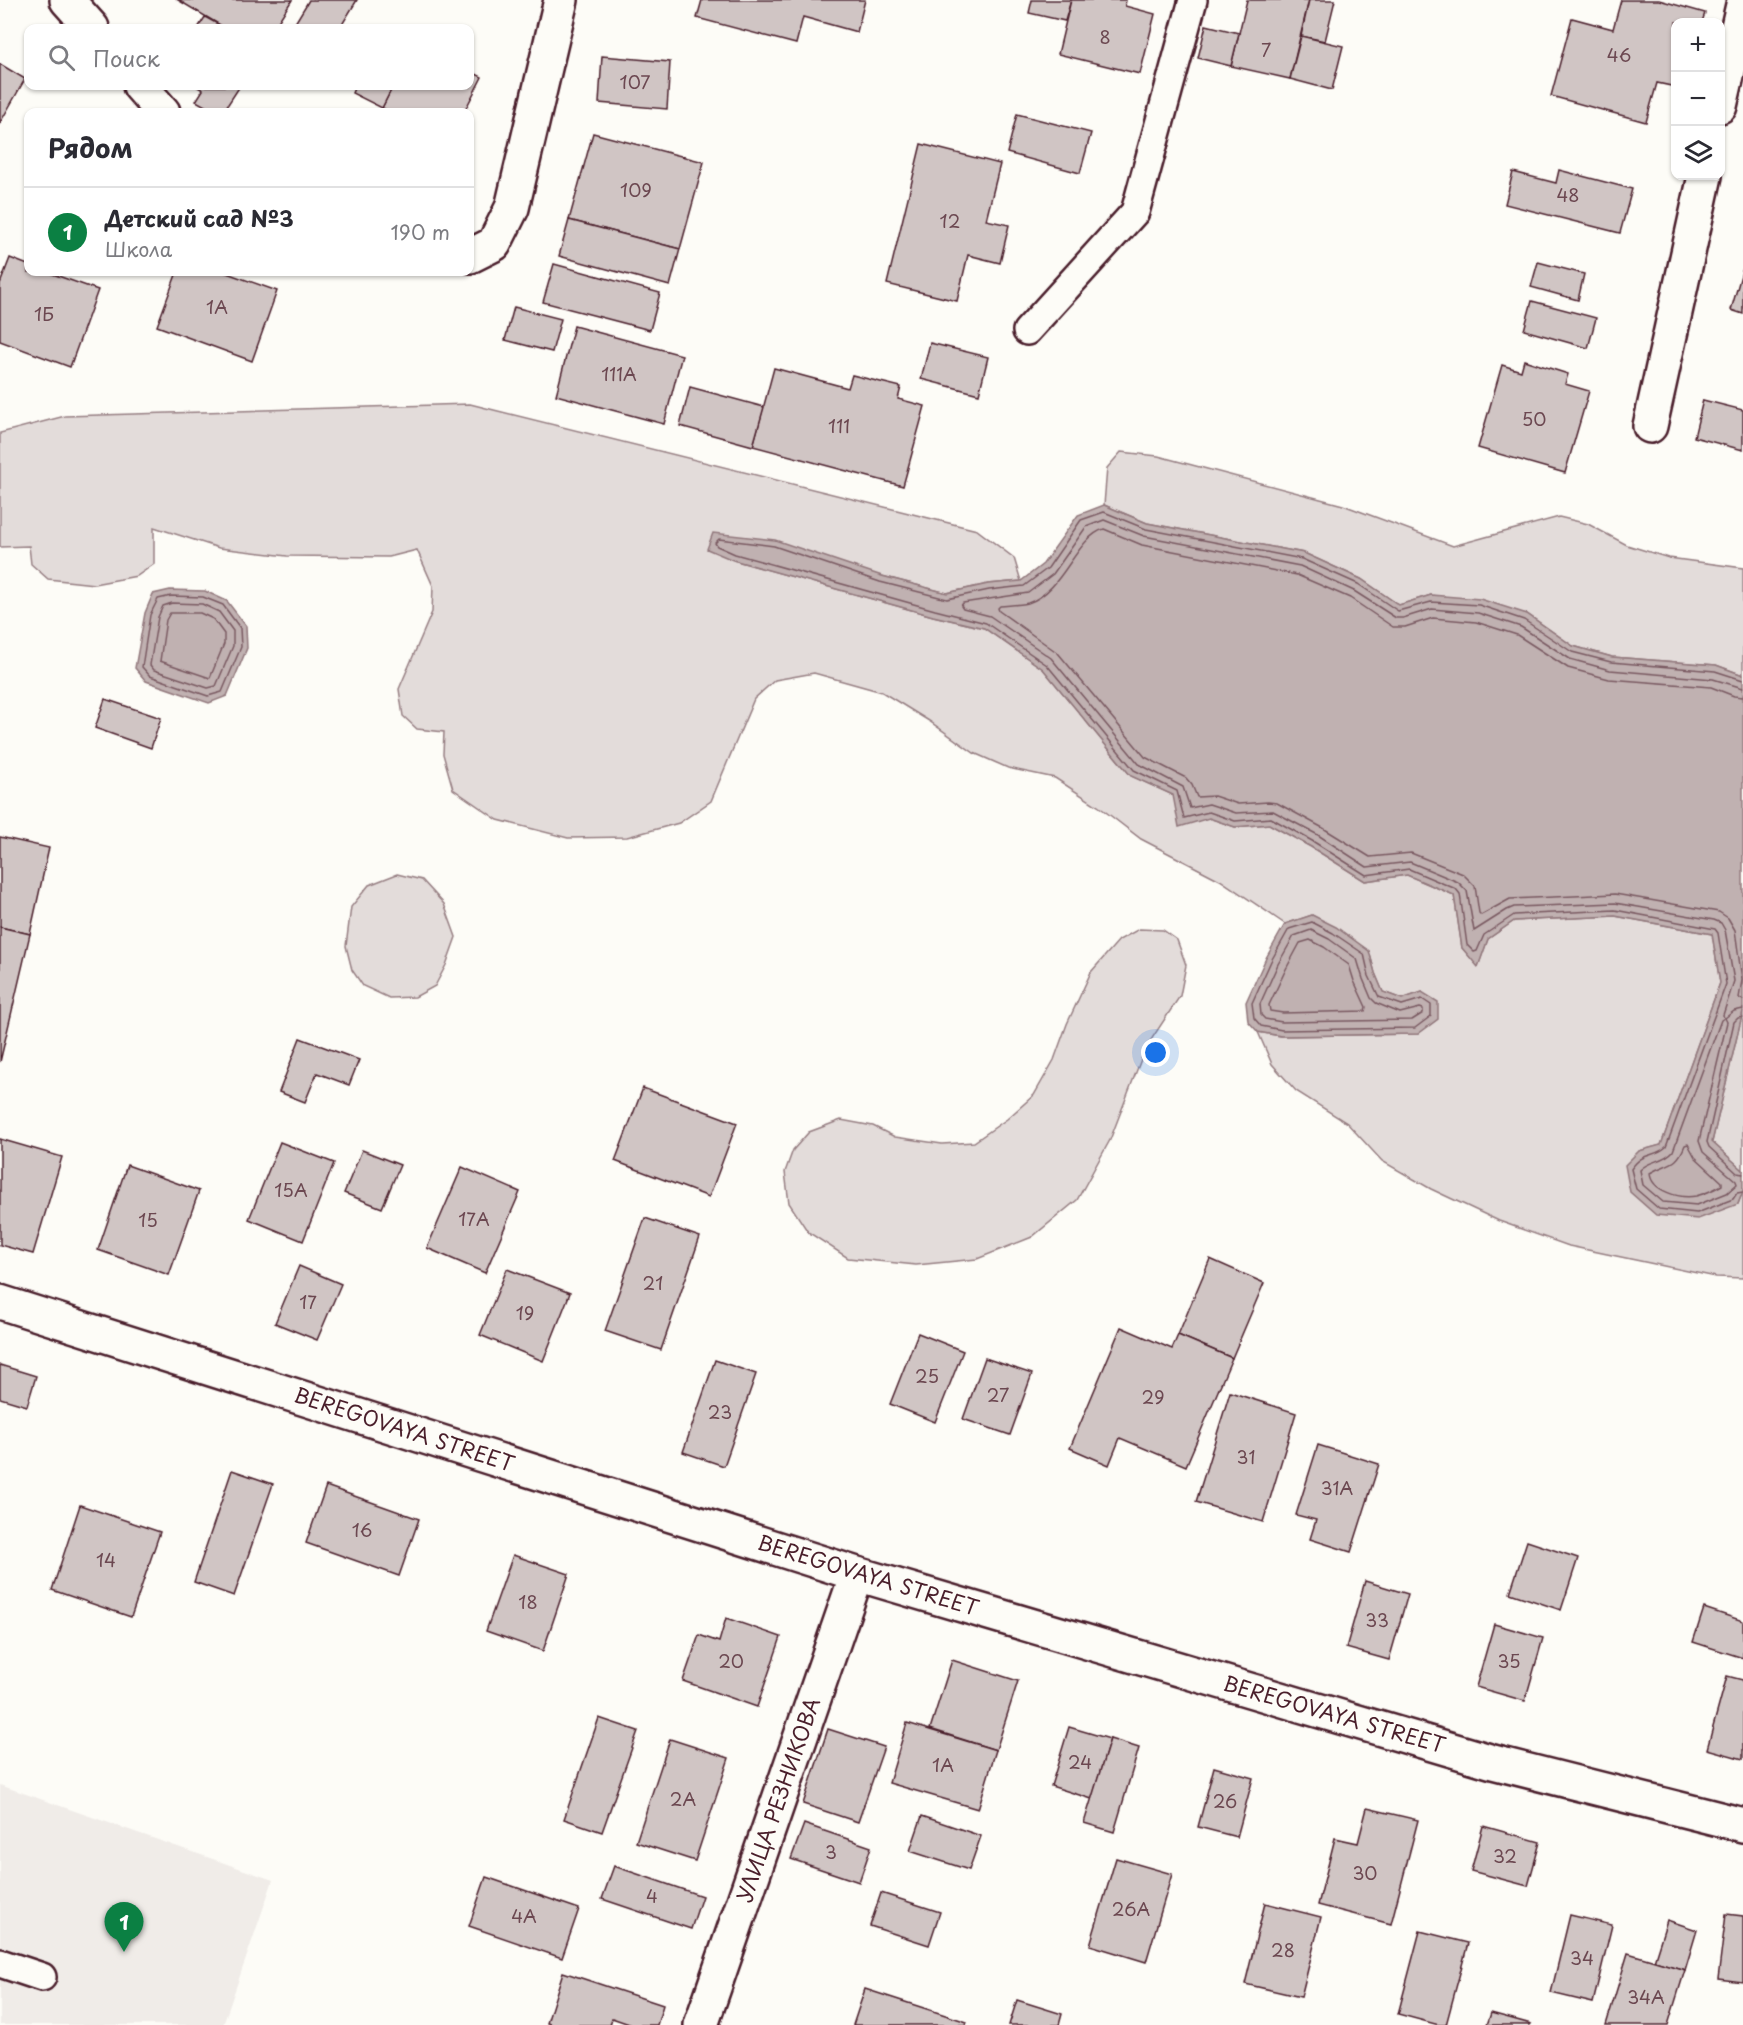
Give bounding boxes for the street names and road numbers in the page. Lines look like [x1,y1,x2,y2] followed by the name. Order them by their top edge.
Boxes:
[290,1377,519,1479] street label: BEREGOVAYA STREET
[754,1525,984,1623] street label: BEREGOVAYA STREET
[1220,1666,1450,1760] street label: BEREGOVAYA STREET
[727,1693,827,1906] street label: УЛИЦА РЕЗНИКОВА

